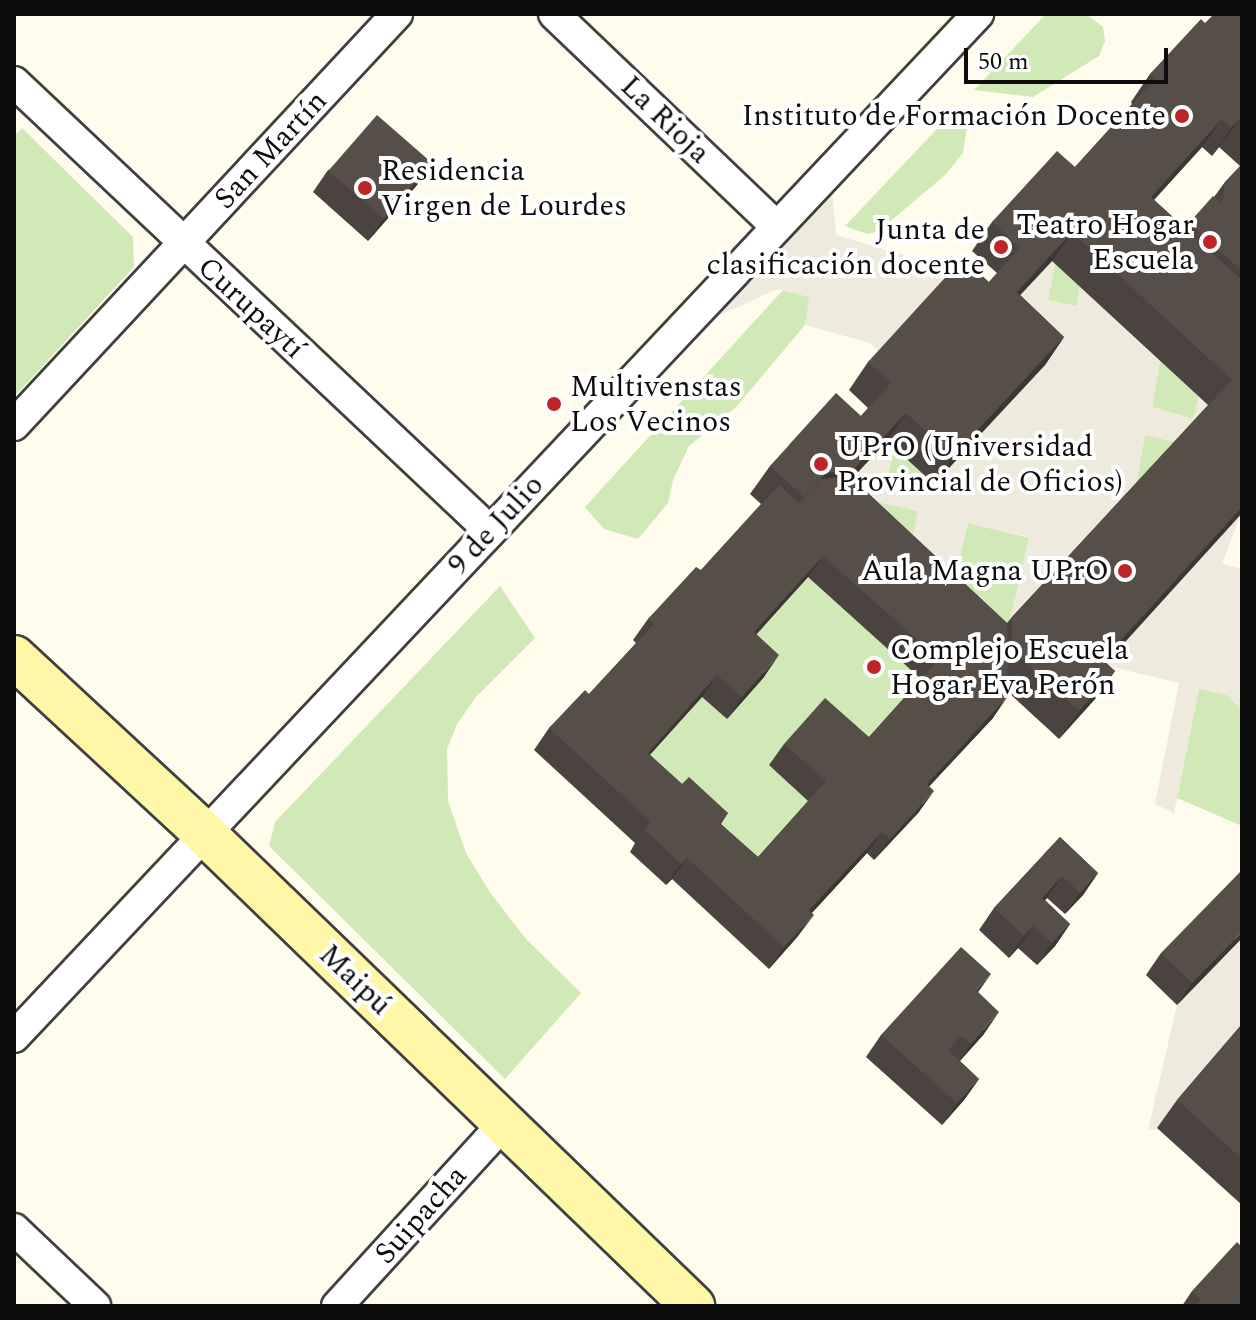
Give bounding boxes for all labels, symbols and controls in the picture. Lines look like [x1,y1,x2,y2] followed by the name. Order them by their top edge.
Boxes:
[968,32,1172,82] scale bar
[978,44,1029,80] text: 50 m
[613,69,717,171] street label: La Rioja
[207,83,335,217] street label: San Martín
[742,98,1166,134] place label: Instituto de Formación Docente
[1173,107,1191,125] marker: Instituto de Formación Docente
[381,153,627,224] place label: Residencia Virgen de Lourdes
[356,179,374,197] marker: Residencia Virgen de Lourdes
[1016,207,1194,278] place label: Teatro Hogar Escuela
[707,212,985,282] place label: Junta de clasificación docente
[1201,233,1219,251] marker: Teatro Hogar Escuela
[992,238,1010,256] marker: Junta de clasificación docente
[190,249,312,367] street label: Curupaytí
[570,369,742,440] place label: Multivenstas Los Vecinos
[545,395,563,413] marker: Multivenstas Los Vecinos
[837,429,1123,500] place label: UPrO (Universidad Provincial de Oficios)
[812,455,830,473] marker: UPrO (Universidad Provincial de Oficios)
[441,467,551,583] street label: 9 de Julio
[861,553,1109,589] place label: Aula Magna UPrO
[1116,562,1134,580] marker: Aula Magna UPrO
[890,632,1129,702] place label: Complejo Escuela Hogar Eva Perón
[865,658,883,676] marker: Complejo Escuela Hogar Eva Perón
[311,937,399,1023] street label: Maipú
[367,1158,475,1272] street label: Suipacha

